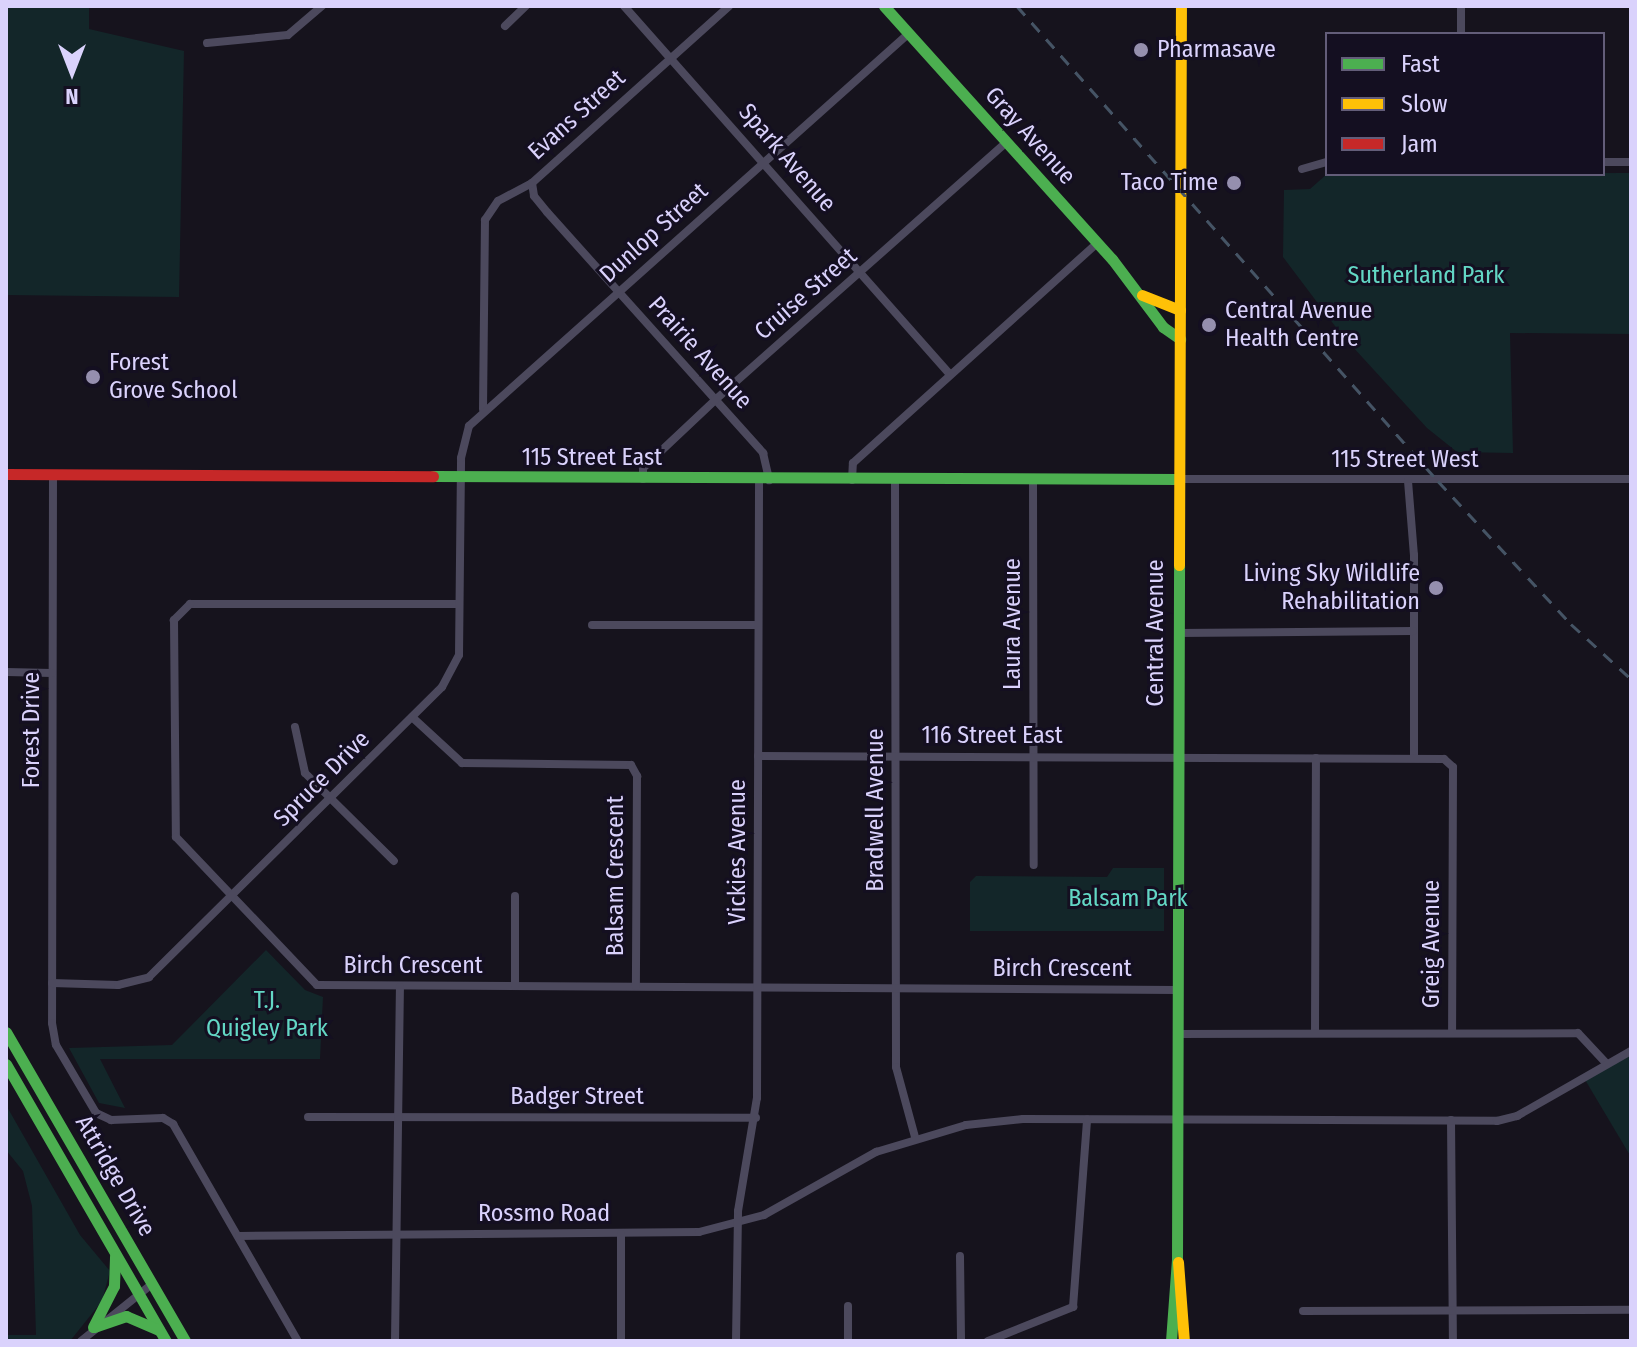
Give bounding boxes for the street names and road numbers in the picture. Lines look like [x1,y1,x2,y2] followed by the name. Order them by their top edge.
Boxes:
[523,64,631,166] street label: Evans Street
[979,81,1081,191] street label: Gray Avenue
[732,98,842,218] street label: Spark Avenue
[594,177,714,289] street label: Dunlop Street
[749,242,863,346] street label: Cruise Street
[642,291,758,415] street label: Prairie Avenue
[522,444,662,472] street label: 115 Street East
[1331,446,1479,474] street label: 115 Street West
[999,558,1027,690] street label: Laura Avenue
[1142,559,1170,707] street label: Central Avenue
[18,672,46,788] street label: Forest Drive
[921,722,1063,750] street label: 116 Street East
[268,725,376,833] street label: Spruce Drive
[862,728,890,892] street label: Bradwell Avenue
[724,779,752,925] street label: Vickies Avenue
[602,796,630,956] street label: Balsam Crescent
[1418,880,1446,1008] street label: Greig Avenue
[343,952,483,980] street label: Birch Crescent
[992,955,1132,983] street label: Birch Crescent
[510,1083,644,1111] street label: Badger Street
[69,1110,161,1242] street label: Attridge Drive
[478,1200,610,1228] street label: Rossmo Road

